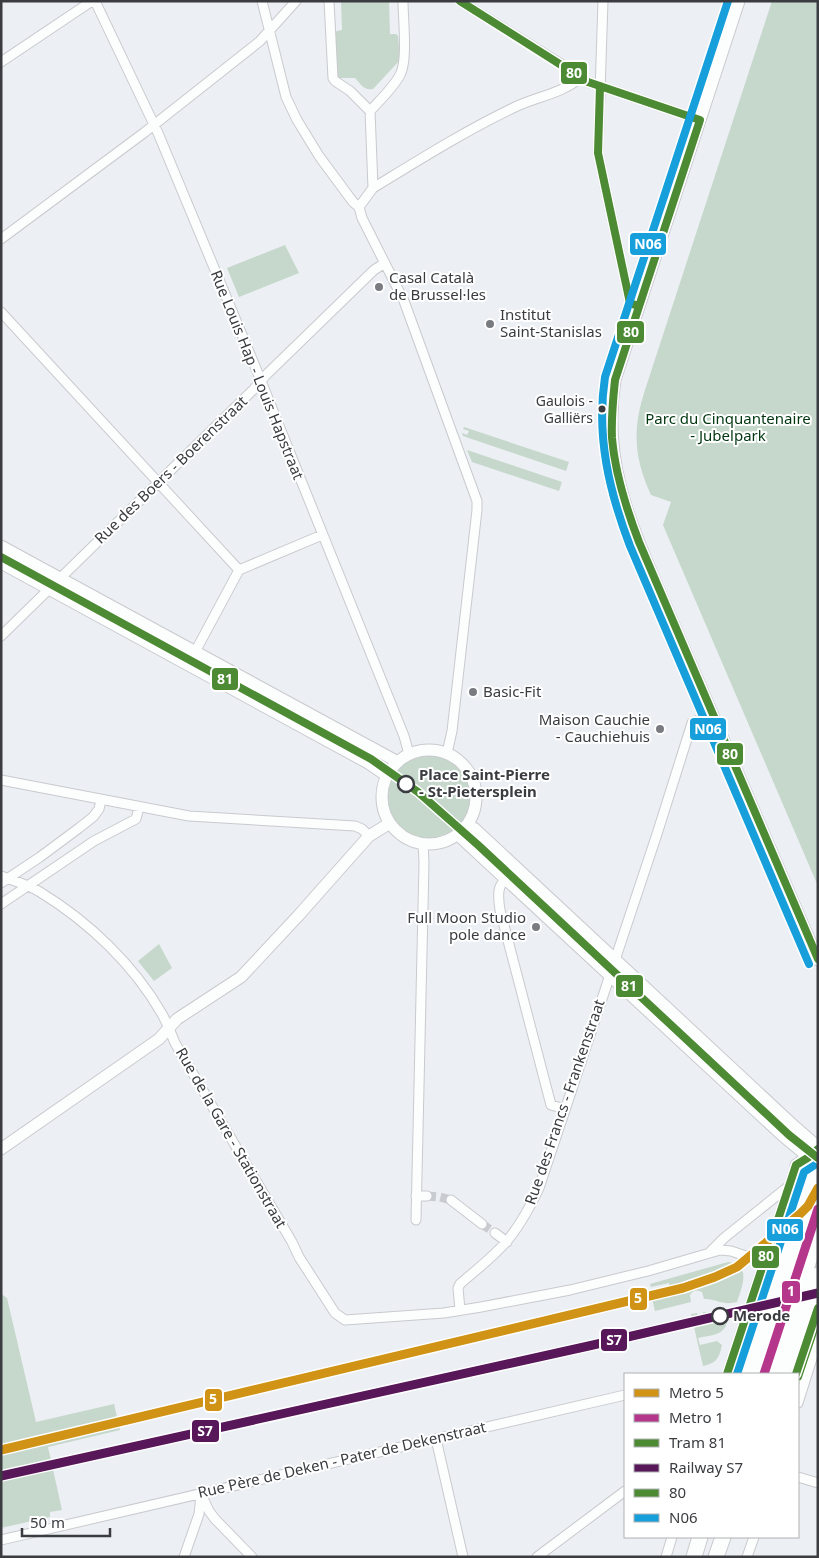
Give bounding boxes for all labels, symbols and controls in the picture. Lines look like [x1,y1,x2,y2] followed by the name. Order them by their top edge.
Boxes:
[560,61,588,85] line badge: 80
[566,63,582,82] text: 80
[629,232,667,256] line badge: N06
[634,234,662,253] text: N06
[207,267,309,483] street label: Rue Louis Hap - Louis Hapstraat
[389,267,486,304] place label: Casal Català de Brussel·les
[373,281,385,293] marker: Casal Català de Brussel·les
[500,304,602,341] place label: Institut Saint-Stanislas
[484,318,496,330] marker: Institut Saint-Stanislas
[616,320,645,344] line badge: 80
[623,322,639,341] text: 80
[90,391,251,548] street label: Rue des Boers - Boerenstraat
[536,391,593,427] place label: Gaulois - Galliërs
[597,404,607,414] marker: Gaulois - Galliërs
[645,408,811,445] park label: Parc du Cinquantenaire - Jubelpark
[211,667,239,691] line badge: 81
[217,669,233,688] text: 81
[483,681,542,701] place label: Basic-Fit
[467,686,479,698] marker: Basic-Fit
[539,709,650,746] place label: Maison Cauchie - Cauchiehuis
[689,717,727,741] line badge: N06
[694,719,722,738] text: N06
[654,723,666,735] marker: Maison Cauchie - Cauchiehuis
[716,742,744,766] line badge: 80
[722,744,738,763] text: 80
[419,764,550,801] place label: Place Saint-Pierre - St-Pietersplein
[397,775,415,793] marker: Place Saint-Pierre - St-Pietersplein
[407,907,526,944] place label: Full Moon Studio pole dance
[530,921,542,933] marker: Full Moon Studio pole dance
[615,974,644,998] line badge: 81
[621,976,637,995] text: 81
[519,996,609,1207] street label: Rue des Francs - Frankenstraat
[172,1044,292,1232] street label: Rue de la Gare - Stationstraat
[766,1218,804,1242] line badge: N06
[771,1219,799,1238] text: N06
[751,1245,780,1269] line badge: 80
[758,1246,774,1265] text: 80
[781,1280,801,1304] line badge: 1
[787,1281,795,1300] text: 1
[629,1287,648,1311] line badge: 5
[634,1288,642,1307] text: 5
[733,1305,790,1325] place label: Merode
[711,1307,729,1325] marker: Merode
[600,1328,628,1352] line badge: S7
[606,1330,622,1349] text: S7
[624,1373,799,1538] legend
[669,1382,724,1402] text: Metro 5
[204,1388,223,1412] line badge: 5
[209,1389,217,1408] text: 5
[669,1407,724,1427] text: Metro 1
[196,1416,488,1502] street label: Rue Père de Deken - Pater de Dekenstraat
[191,1419,220,1443] line badge: S7
[197,1421,213,1440] text: S7
[669,1432,726,1452] text: Tram 81
[669,1457,743,1477] text: Railway S7
[669,1482,686,1502] text: 80
[22,1506,110,1538] scale bar
[669,1507,698,1527] text: N06
[30,1512,65,1532] text: 50 m

